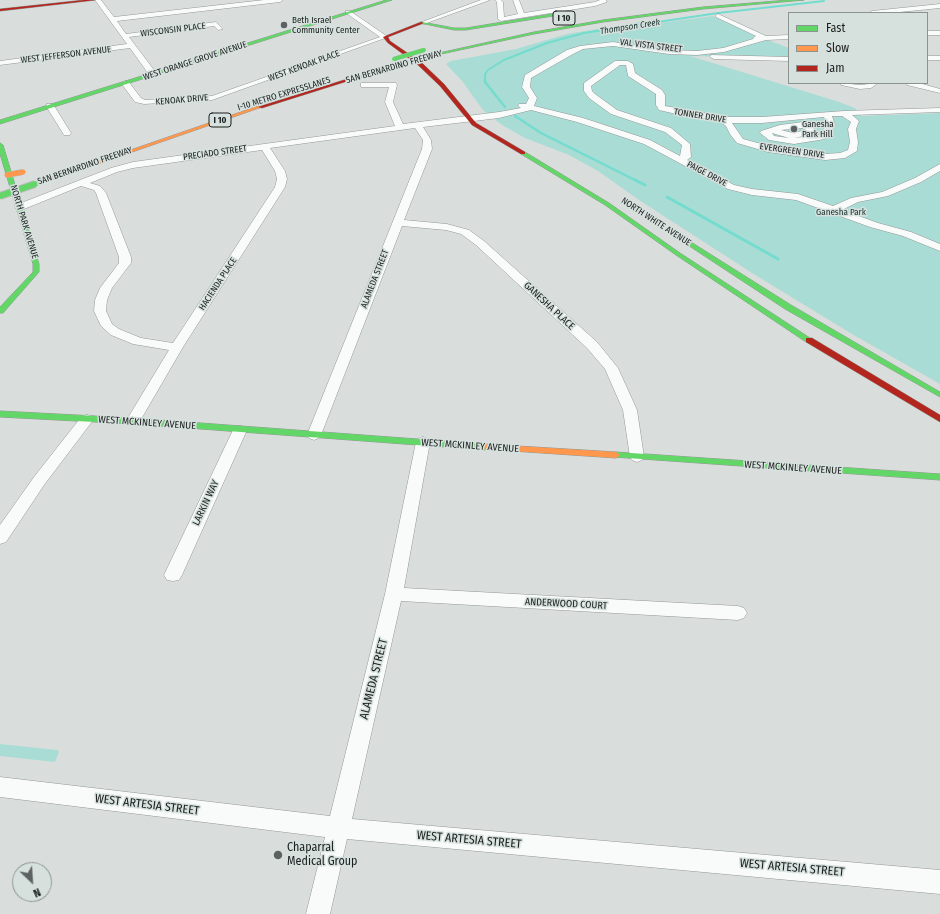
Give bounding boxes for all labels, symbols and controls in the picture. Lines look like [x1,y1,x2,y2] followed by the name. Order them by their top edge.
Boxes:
[553,11,575,25] road number: I 10
[788,12,928,84] legend
[292,15,360,36] place label: Beth Israel Community Center
[599,17,661,37] water label: Thompson Creek
[279,20,289,30] marker: Beth Israel Community Center
[140,21,206,39] street label: WISCONSIN PLACE
[826,21,845,35] text: Fast
[619,37,683,55] street label: VAL VISTA STREET
[142,39,248,83] street label: WEST ORANGE GROVE AVENUE
[826,41,849,55] text: Slow
[20,44,112,66] street label: WEST JEFFERSON AVENUE
[267,48,341,84] street label: WEST KENOAK PLACE
[345,48,443,86] street label: SAN BERNARDINO FREEWAY
[826,61,844,75] text: Jam
[236,75,332,113] street label: I-10 METRO EXPRESSLANES
[155,92,209,108] street label: KENOAK DRIVE
[673,107,727,125] street label: TONNER DRIVE
[209,113,231,127] road number: I 10
[802,119,834,140] place label: Ganesha Park Hill
[789,124,799,134] marker: Ganesha Park Hill
[759,141,825,161] street label: EVERGREEN DRIVE
[182,143,248,163] street label: PRECIADO STREET
[36,145,134,187] street label: SAN BERNARDINO FREEWAY
[685,159,729,189] street label: PAIGE DRIVE
[8,184,40,260] street label: NORTH PARK AVENUE
[619,195,693,249] street label: NORTH WHITE AVENUE
[816,207,866,217] park label: Ganesha Park
[359,248,391,310] street label: ALAMEDA STREET
[197,256,239,312] street label: HACIENDA PLACE
[521,279,577,333] street label: GANESHA PLACE
[98,414,196,432] street label: WEST MCKINLEY AVENUE
[421,437,519,455] street label: WEST MCKINLEY AVENUE
[744,459,842,477] street label: WEST MCKINLEY AVENUE
[190,478,222,528] street label: LARKIN WAY
[525,596,607,612] street label: ANDERWOOD COURT
[357,637,391,721] street label: ALAMEDA STREET
[94,791,200,819] street label: WEST ARTESIA STREET
[416,828,522,852] street label: WEST ARTESIA STREET
[287,841,357,869] place label: Chaparral Medical Group
[272,849,284,861] marker: Chaparral Medical Group
[739,856,845,880] street label: WEST ARTESIA STREET
[12,862,52,902] north arrow
[31,885,43,900] text: N

